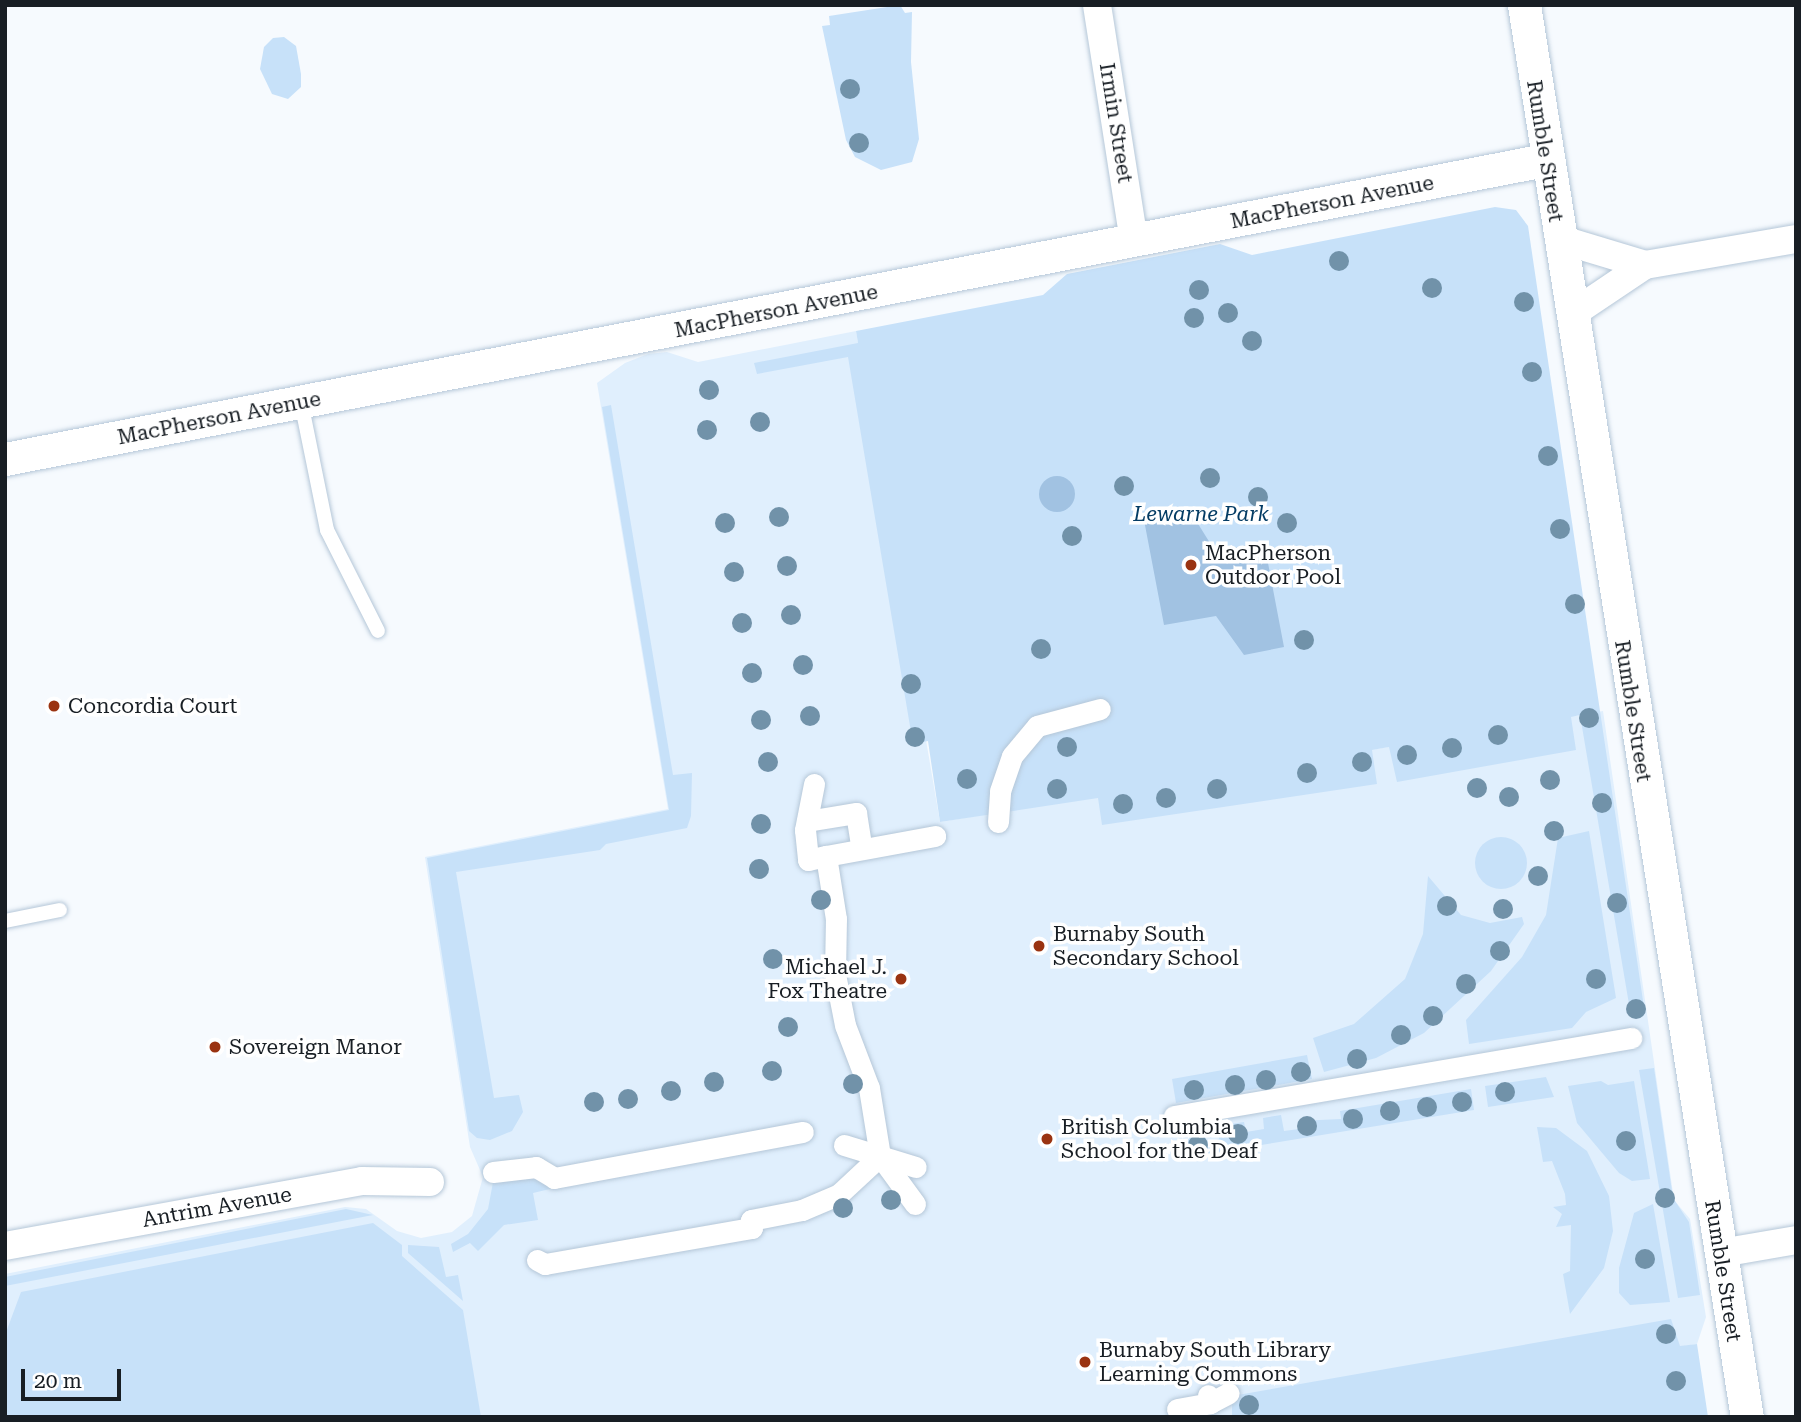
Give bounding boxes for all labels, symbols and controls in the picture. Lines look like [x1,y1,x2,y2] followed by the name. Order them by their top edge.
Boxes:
[1094,61,1138,185] street label: Irmin Street
[1521,78,1569,224] street label: Rumble Street
[1228,170,1436,234] street label: MacPherson Avenue
[672,279,880,343] street label: MacPherson Avenue
[115,386,323,450] street label: MacPherson Avenue
[1133,501,1269,527] park label: Lewarne Park
[1205,540,1341,590] place label: MacPherson Outdoor Pool
[1183,557,1199,573] marker: MacPherson Outdoor Pool
[1609,638,1657,784] street label: Rumble Street
[68,693,237,719] place label: Concordia Court
[46,698,62,714] marker: Concordia Court
[1053,921,1239,971] place label: Burnaby South Secondary School
[1031,938,1047,954] marker: Burnaby South Secondary School
[767,954,887,1004] place label: Michael J. Fox Theatre
[893,971,909,987] marker: Michael J. Fox Theatre
[229,1034,402,1060] place label: Sovereign Manor
[207,1039,223,1055] marker: Sovereign Manor
[1061,1114,1258,1164] place label: British Columbia School for the Deaf
[1039,1131,1055,1147] marker: British Columbia School for the Deaf
[140,1181,294,1233] street label: Antrim Avenue
[1699,1198,1747,1344] street label: Rumble Street
[1099,1337,1331,1387] place label: Burnaby South Library Learning Commons
[1077,1354,1093,1370] marker: Burnaby South Library Learning Commons
[24,1356,124,1400] scale bar
[34,1369,82,1393] text: 20 m

